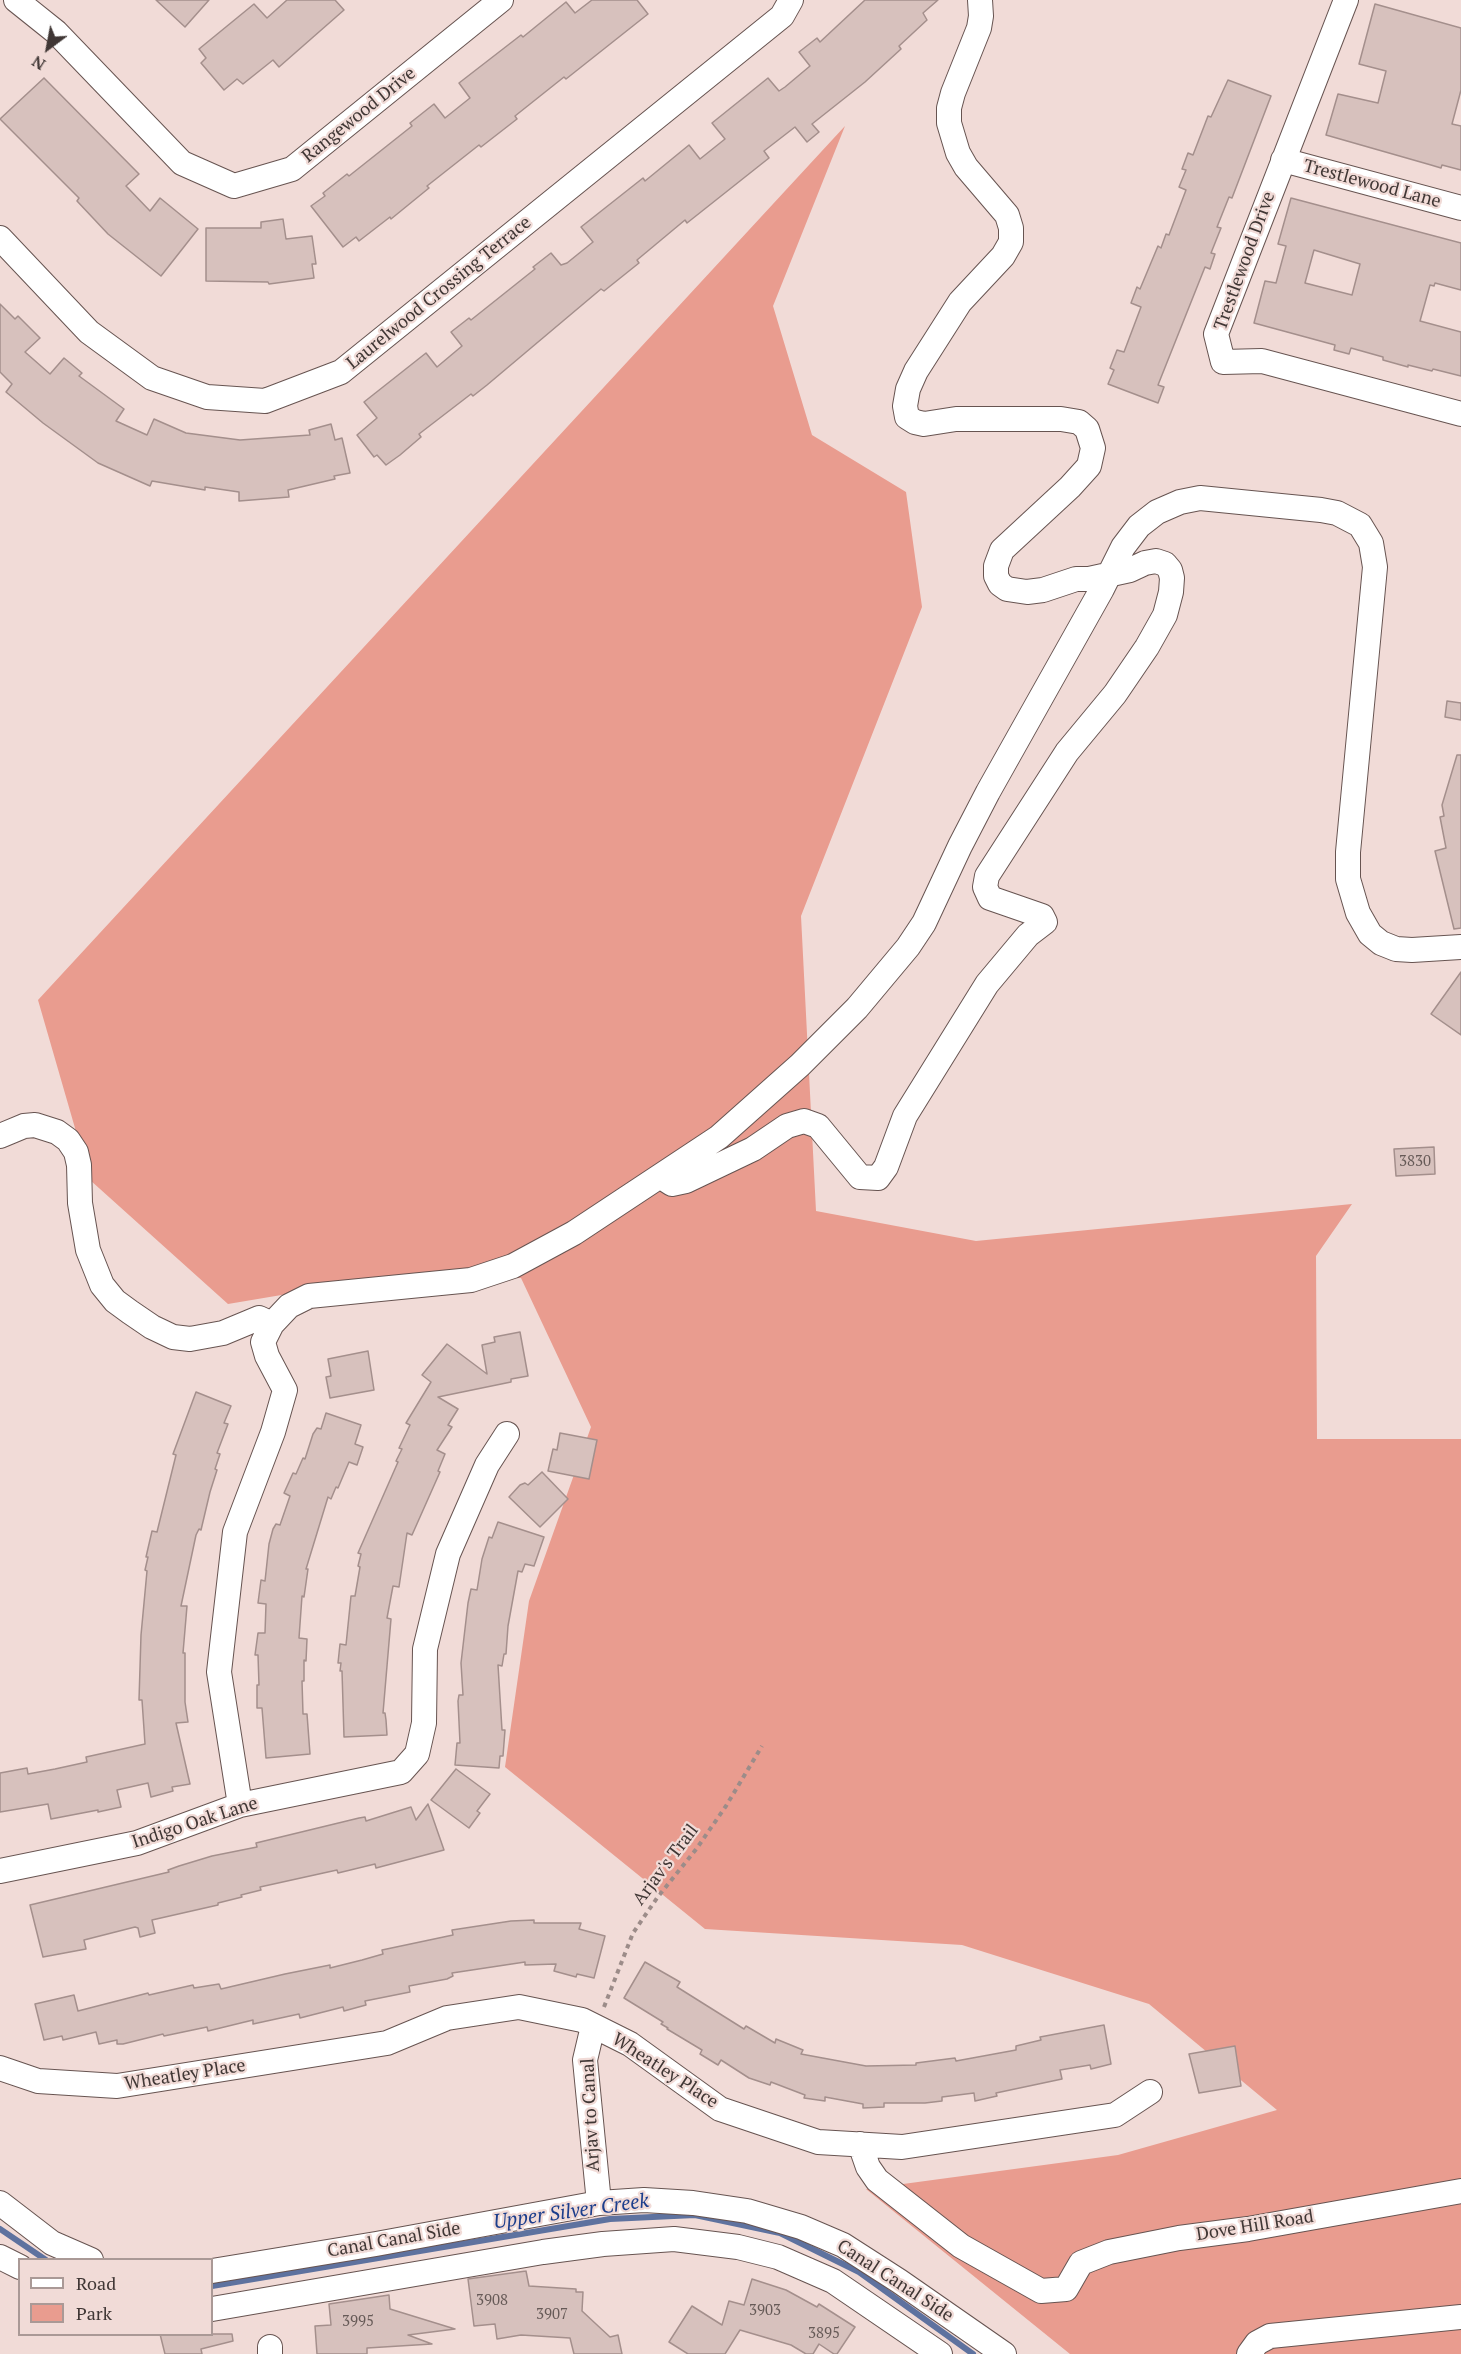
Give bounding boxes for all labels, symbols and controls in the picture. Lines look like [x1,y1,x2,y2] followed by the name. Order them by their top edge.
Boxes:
[18,18,78,78] north arrow
[27,51,49,76] text: N
[298,63,420,167] street label: Rangewood Drive
[1301,155,1443,213] street label: Trestlewood Lane
[1210,189,1280,333] street label: Trestlewood Drive
[342,212,536,374] street label: Laurelwood Crossing Terrace
[1399,1153,1431,1171] house number: 3830
[129,1792,261,1854] street label: Indigo Oak Lane
[629,1820,703,1910] street label: Arjav's Trail
[608,2029,722,2113] street label: Wheatley Place
[123,2055,247,2095] street label: Wheatley Place
[577,2058,605,2172] street label: Arjav to Canal
[492,2189,650,2235] water label: Upper Silver Creek
[1195,2206,1315,2246] street label: Dove Hill Road
[326,2218,462,2262] street label: Canal Canal Side
[833,2235,957,2327] street label: Canal Canal Side
[18,2258,213,2336] legend
[76,2271,116,2295] text: Road
[476,2292,508,2310] house number: 3908
[76,2301,112,2325] text: Park
[749,2302,781,2320] house number: 3903
[536,2306,568,2324] house number: 3907
[342,2313,374,2331] house number: 3995
[808,2325,840,2343] house number: 3895

